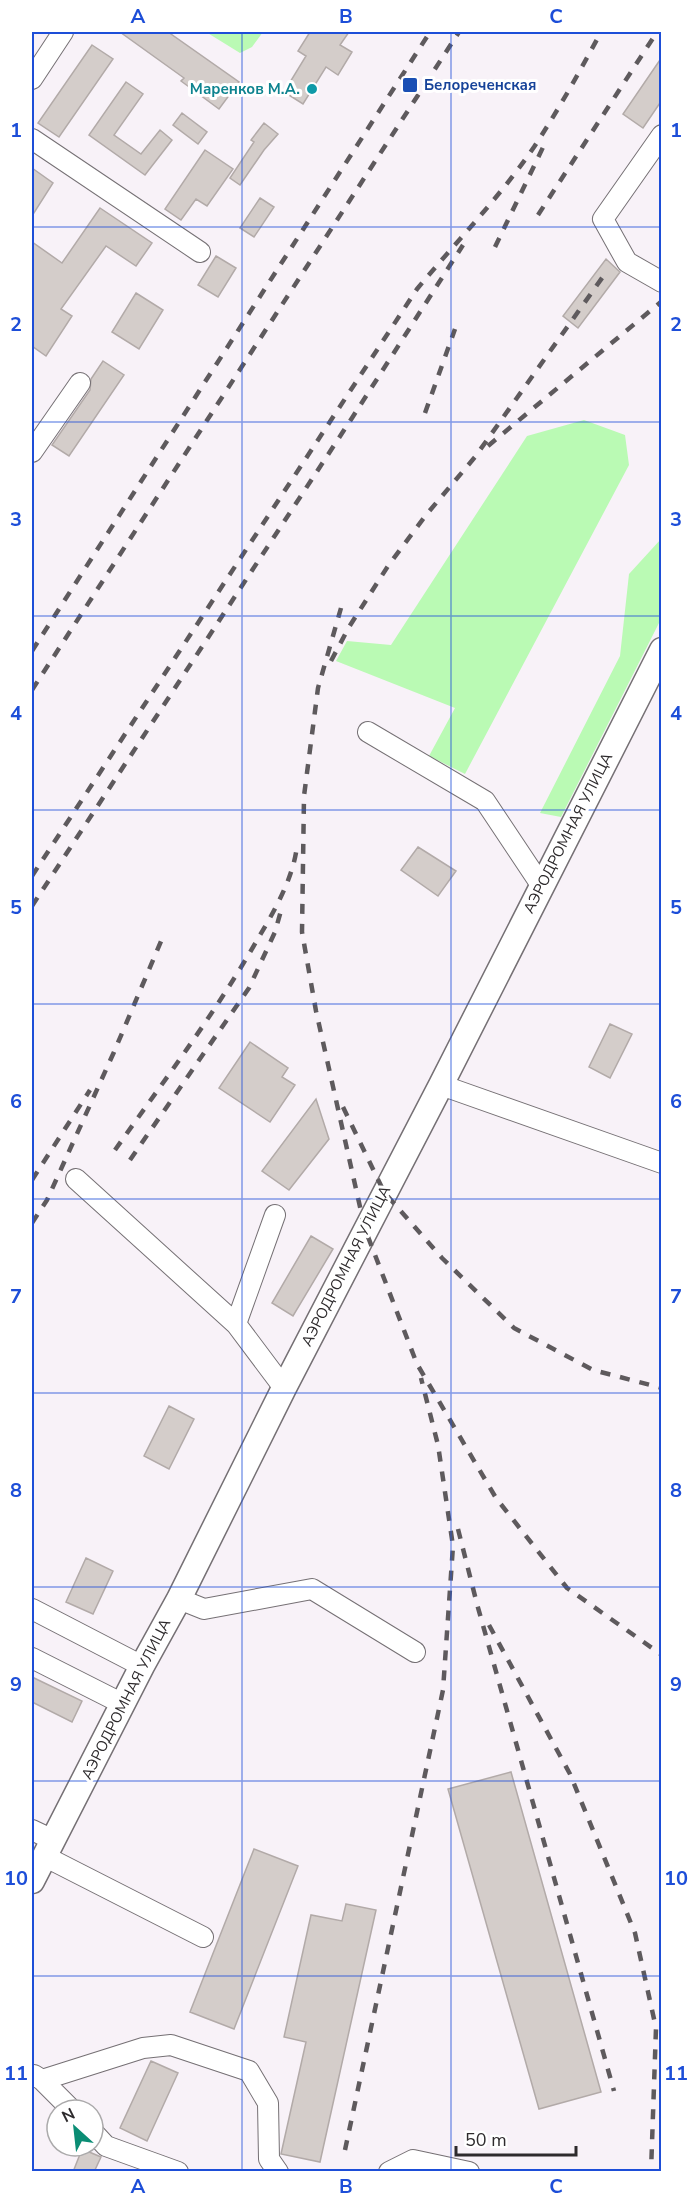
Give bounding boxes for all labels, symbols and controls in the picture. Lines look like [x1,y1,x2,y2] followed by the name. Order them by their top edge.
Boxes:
[131,3,146,30] text: A
[339,3,353,30] text: B
[549,3,563,30] text: C
[424,75,536,95] place label: Белореченская
[401,76,419,94] marker: Белореченская
[190,79,300,99] place label: Маренков М.А.
[305,82,319,96] marker: Маренков М.А.
[10,117,22,144] text: 1
[670,117,682,144] text: 1
[10,311,22,338] text: 2
[670,311,682,338] text: 2
[10,506,22,533] text: 3
[670,506,682,533] text: 3
[10,700,22,727] text: 4
[670,700,682,727] text: 4
[519,749,617,917] street label: АЭРОДРОМНАЯ УЛИЦА
[10,894,22,921] text: 5
[670,894,682,921] text: 5
[10,1088,22,1115] text: 6
[670,1088,682,1115] text: 6
[297,1182,395,1350] street label: АЭРОДРОМНАЯ УЛИЦА
[10,1283,22,1310] text: 7
[670,1283,682,1310] text: 7
[10,1477,22,1504] text: 8
[670,1477,682,1504] text: 8
[77,1615,175,1783] street label: АЭРОДРОМНАЯ УЛИЦА
[10,1671,22,1698] text: 9
[670,1671,682,1698] text: 9
[4,1865,28,1892] text: 10
[664,1865,688,1892] text: 10
[4,2060,28,2087] text: 11
[664,2060,688,2087] text: 11
[45,2098,105,2158] north arrow
[58,2103,79,2128] text: N
[456,2119,576,2157] scale bar
[465,2128,507,2152] text: 50 m
[131,2173,146,2200] text: A
[339,2173,353,2200] text: B
[549,2173,563,2200] text: C

